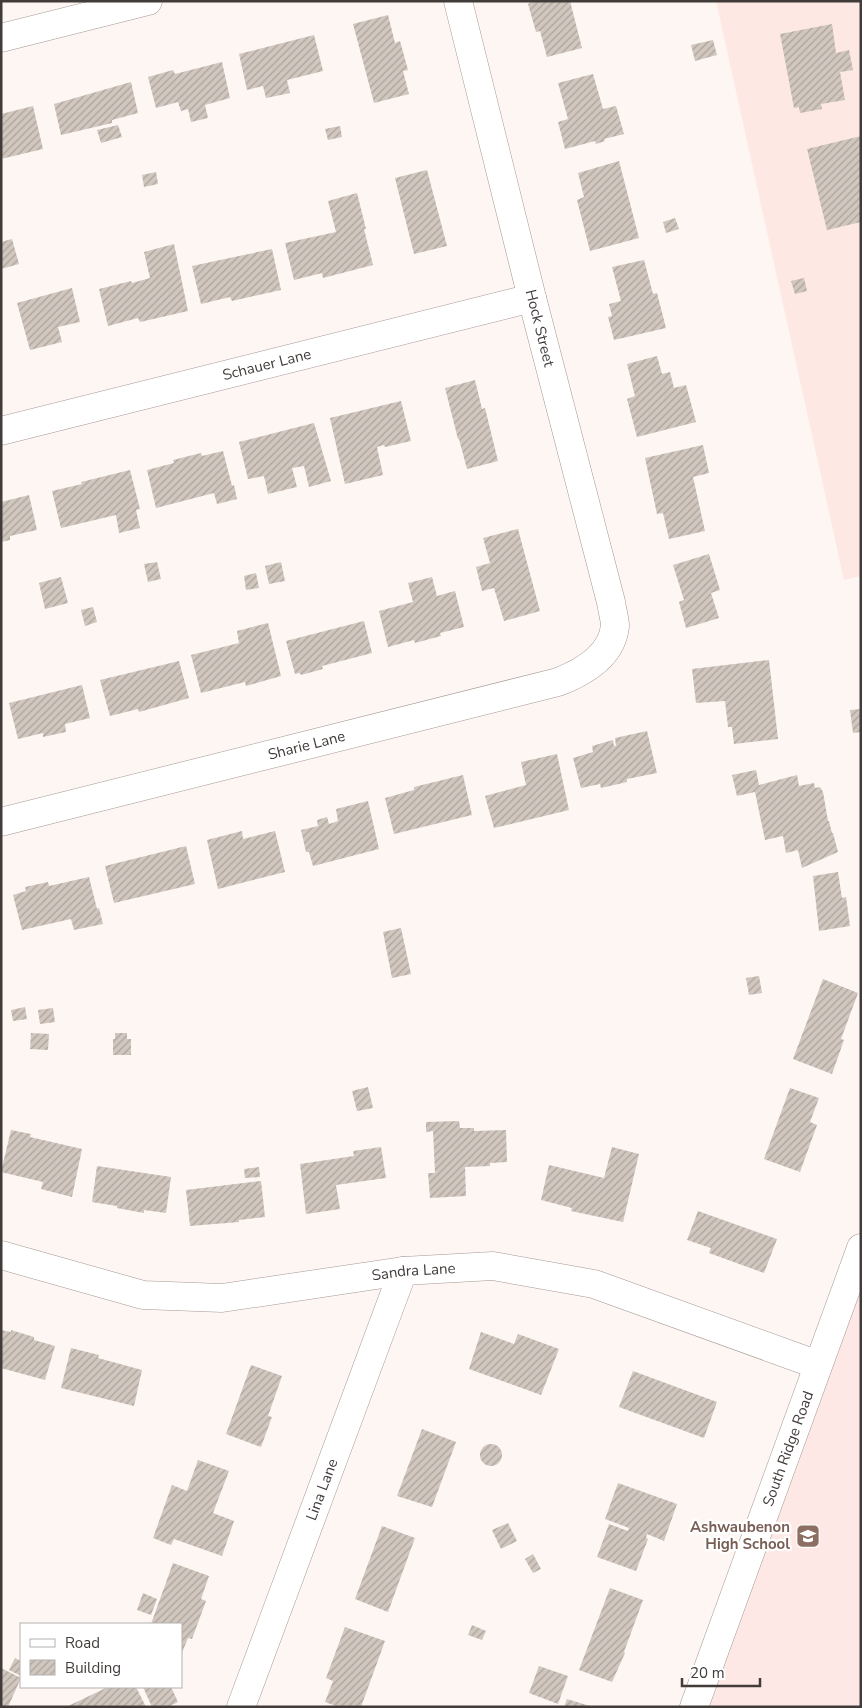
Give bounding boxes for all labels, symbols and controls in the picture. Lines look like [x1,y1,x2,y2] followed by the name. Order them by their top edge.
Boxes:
[521,287,559,369] street label: Hock Street
[220,344,313,385] street label: Schauer Lane
[266,726,347,765] street label: Sharie Lane
[370,1258,456,1286] street label: Sandra Lane
[758,1388,818,1509] street label: South Ridge Road
[301,1456,342,1523] street label: Lina Lane
[690,1517,790,1554] place label: Ashwaubenon High School
[795,1523,821,1549] school or university icon: Ashwaubenon High School
[20,1623,182,1688] legend
[65,1633,100,1653] text: Road
[682,1656,760,1688] scale bar
[65,1658,121,1678] text: Building
[690,1663,725,1683] text: 20 m

